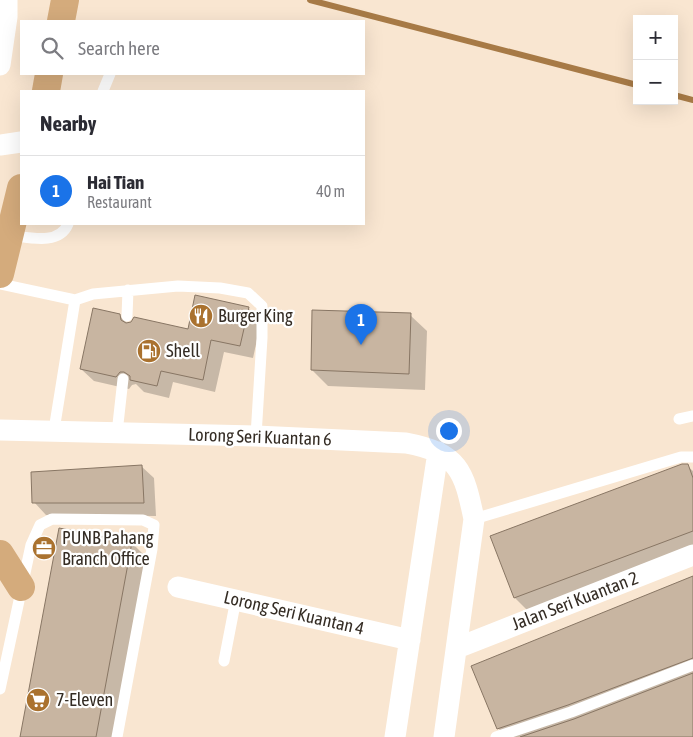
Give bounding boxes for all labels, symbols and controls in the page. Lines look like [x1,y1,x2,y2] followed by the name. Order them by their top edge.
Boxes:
[633,15,678,105] map controls
[633,15,678,60] button: +
[20,20,365,75] search box
[38,34,66,62] icon: search
[78,37,160,59] text: Search here
[633,60,678,105] button: −
[40,111,96,135] text: Nearby
[87,171,144,193] text: Hai Tian
[52,182,60,200] text: 1
[316,182,345,200] text: 40 m
[87,193,152,211] text: Restaurant
[188,303,214,329] restaurant icon: Burger King
[345,304,377,345] pin: 1
[218,305,293,326] place label: Burger King
[136,338,162,364] fuel station icon: Shell
[166,340,200,361] place label: Shell
[436,418,462,444] your location
[188,424,332,449] street label: Lorong Seri Kuantan 6
[62,527,154,569] place label: PUNB Pahang Branch Office
[31,535,57,561] office icon: PUNB Pahang Branch Office
[509,567,641,634] street label: Jalan Seri Kuantan 2
[222,586,366,639] street label: Lorong Seri Kuantan 4
[25,687,51,713] supermarket icon: 7-Eleven
[56,689,113,710] place label: 7-Eleven

